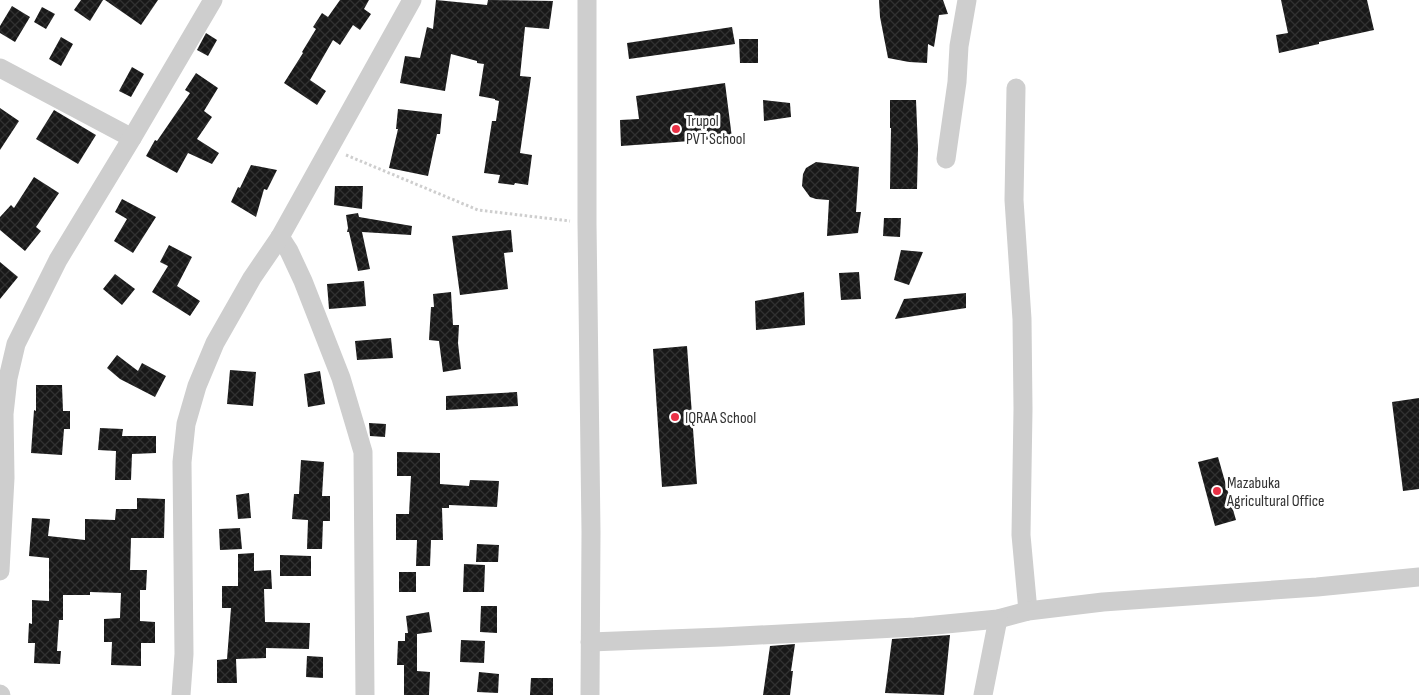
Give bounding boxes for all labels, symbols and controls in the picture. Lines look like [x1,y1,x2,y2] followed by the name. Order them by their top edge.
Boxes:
[686,112,745,149] place label: Trupol PVT School
[670,123,682,135] marker: Trupol PVT School
[685,409,756,428] place label: IQRAA School
[669,411,681,423] marker: IQRAA School
[1226,474,1324,511] place label: Mazabuka Agricultural Office
[1211,485,1223,497] marker: Mazabuka Agricultural Office

